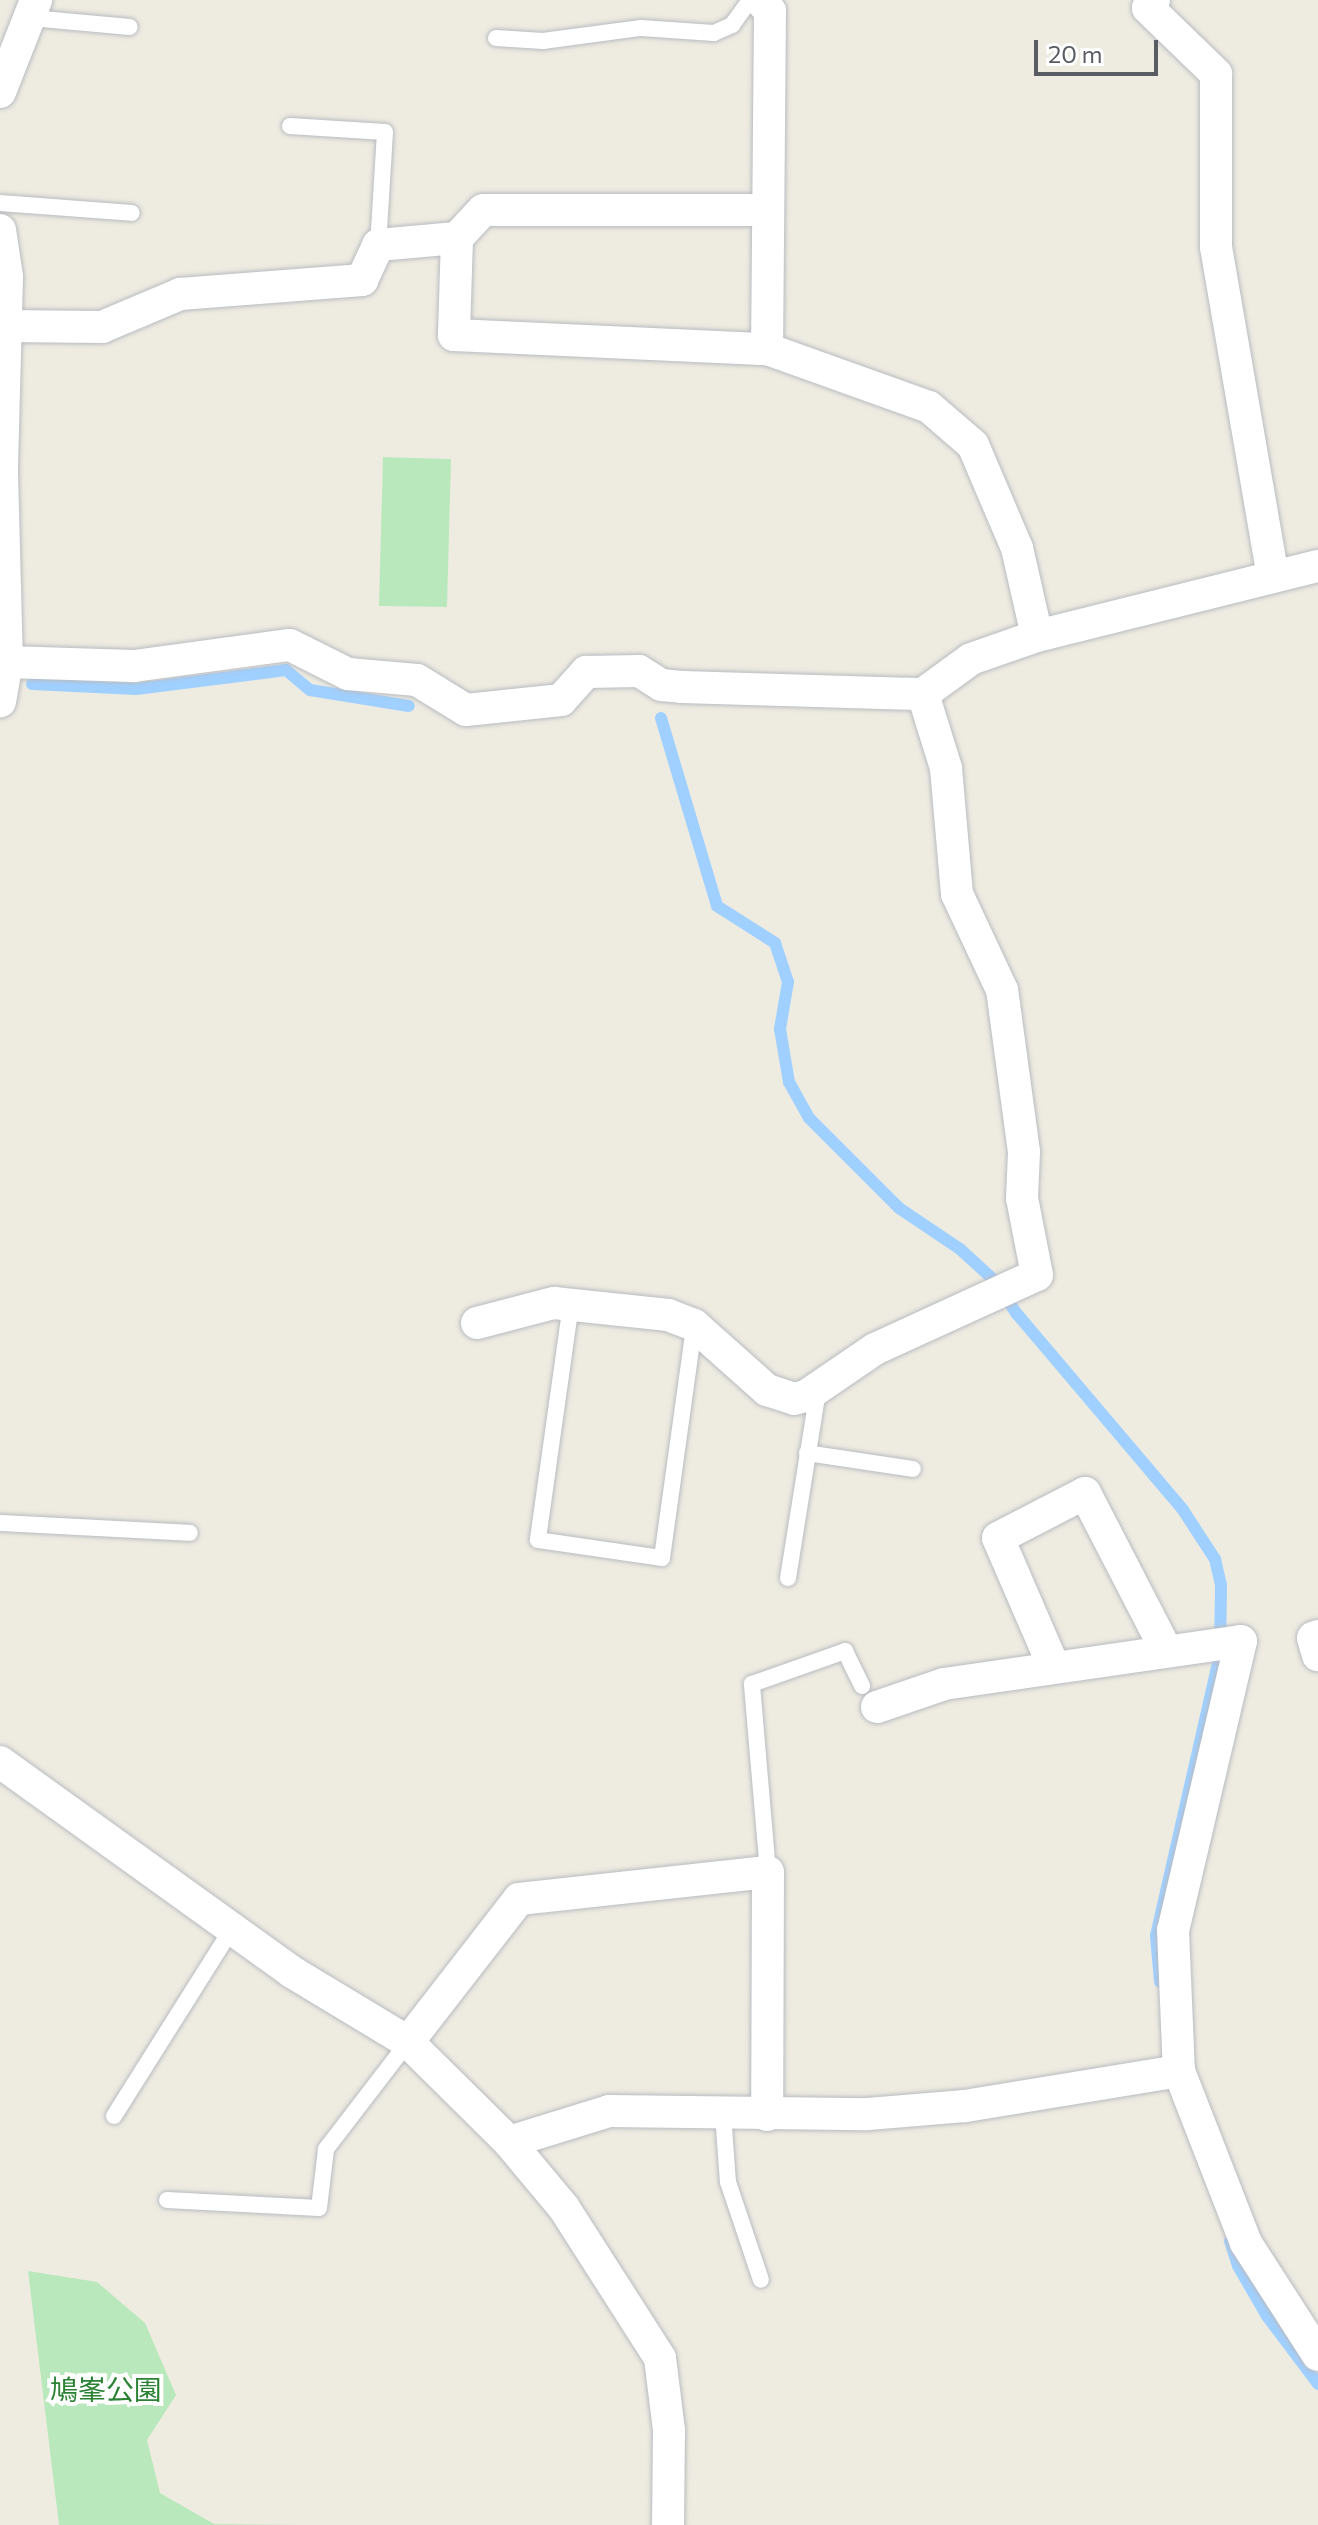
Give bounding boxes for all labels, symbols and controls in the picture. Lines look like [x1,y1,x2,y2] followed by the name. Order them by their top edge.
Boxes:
[1038,24,1162,74] scale bar
[1048,39,1102,68] text: 20 m
[50,2372,162,2406] park label: 鳩峯公園

